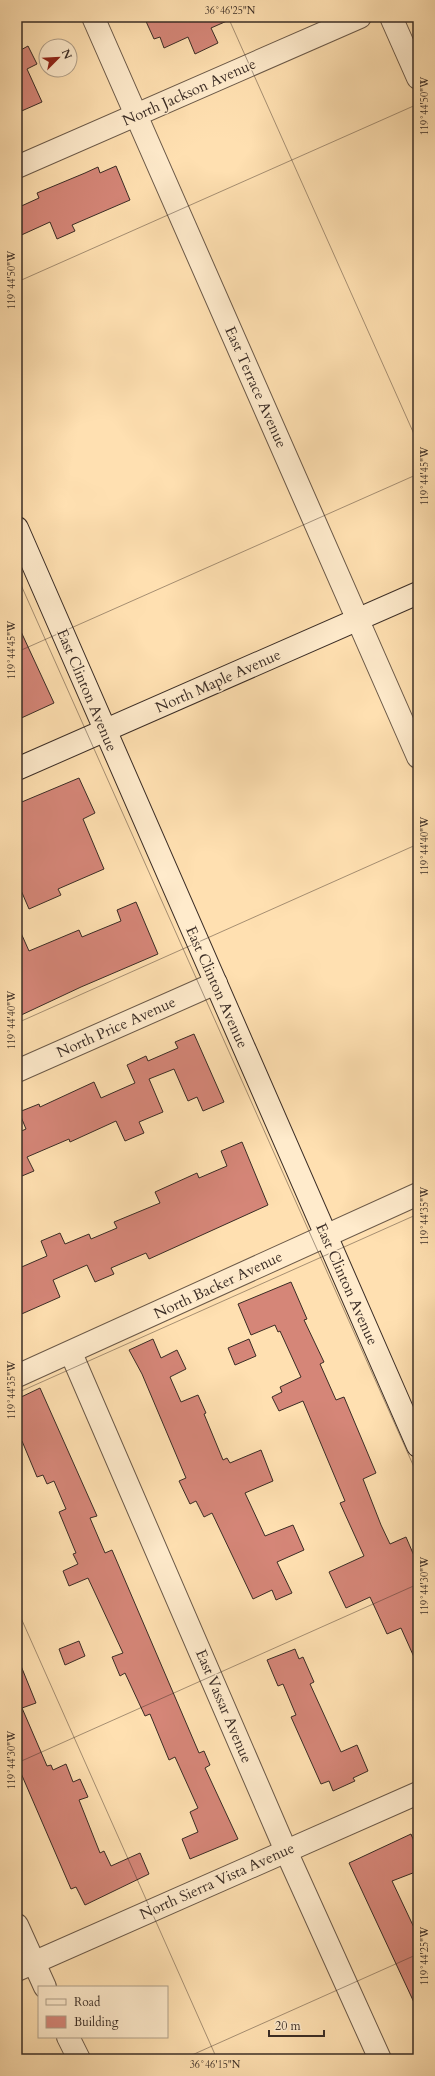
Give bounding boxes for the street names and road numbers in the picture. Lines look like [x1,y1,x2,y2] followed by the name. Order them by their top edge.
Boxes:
[119,53,259,130] street label: North Jackson Avenue
[220,323,292,451] street label: East Terrace Avenue
[52,626,122,755] street label: East Clinton Avenue
[152,644,284,718] street label: North Maple Avenue
[181,923,253,1051] street label: East Clinton Avenue
[53,992,179,1062] street label: North Price Avenue
[311,1220,383,1348] street label: East Clinton Avenue
[150,1246,286,1324] street label: North Backer Avenue
[191,1646,257,1766] street label: East Vassar Avenue
[136,1838,298,1924] street label: North Sierra Vista Avenue

